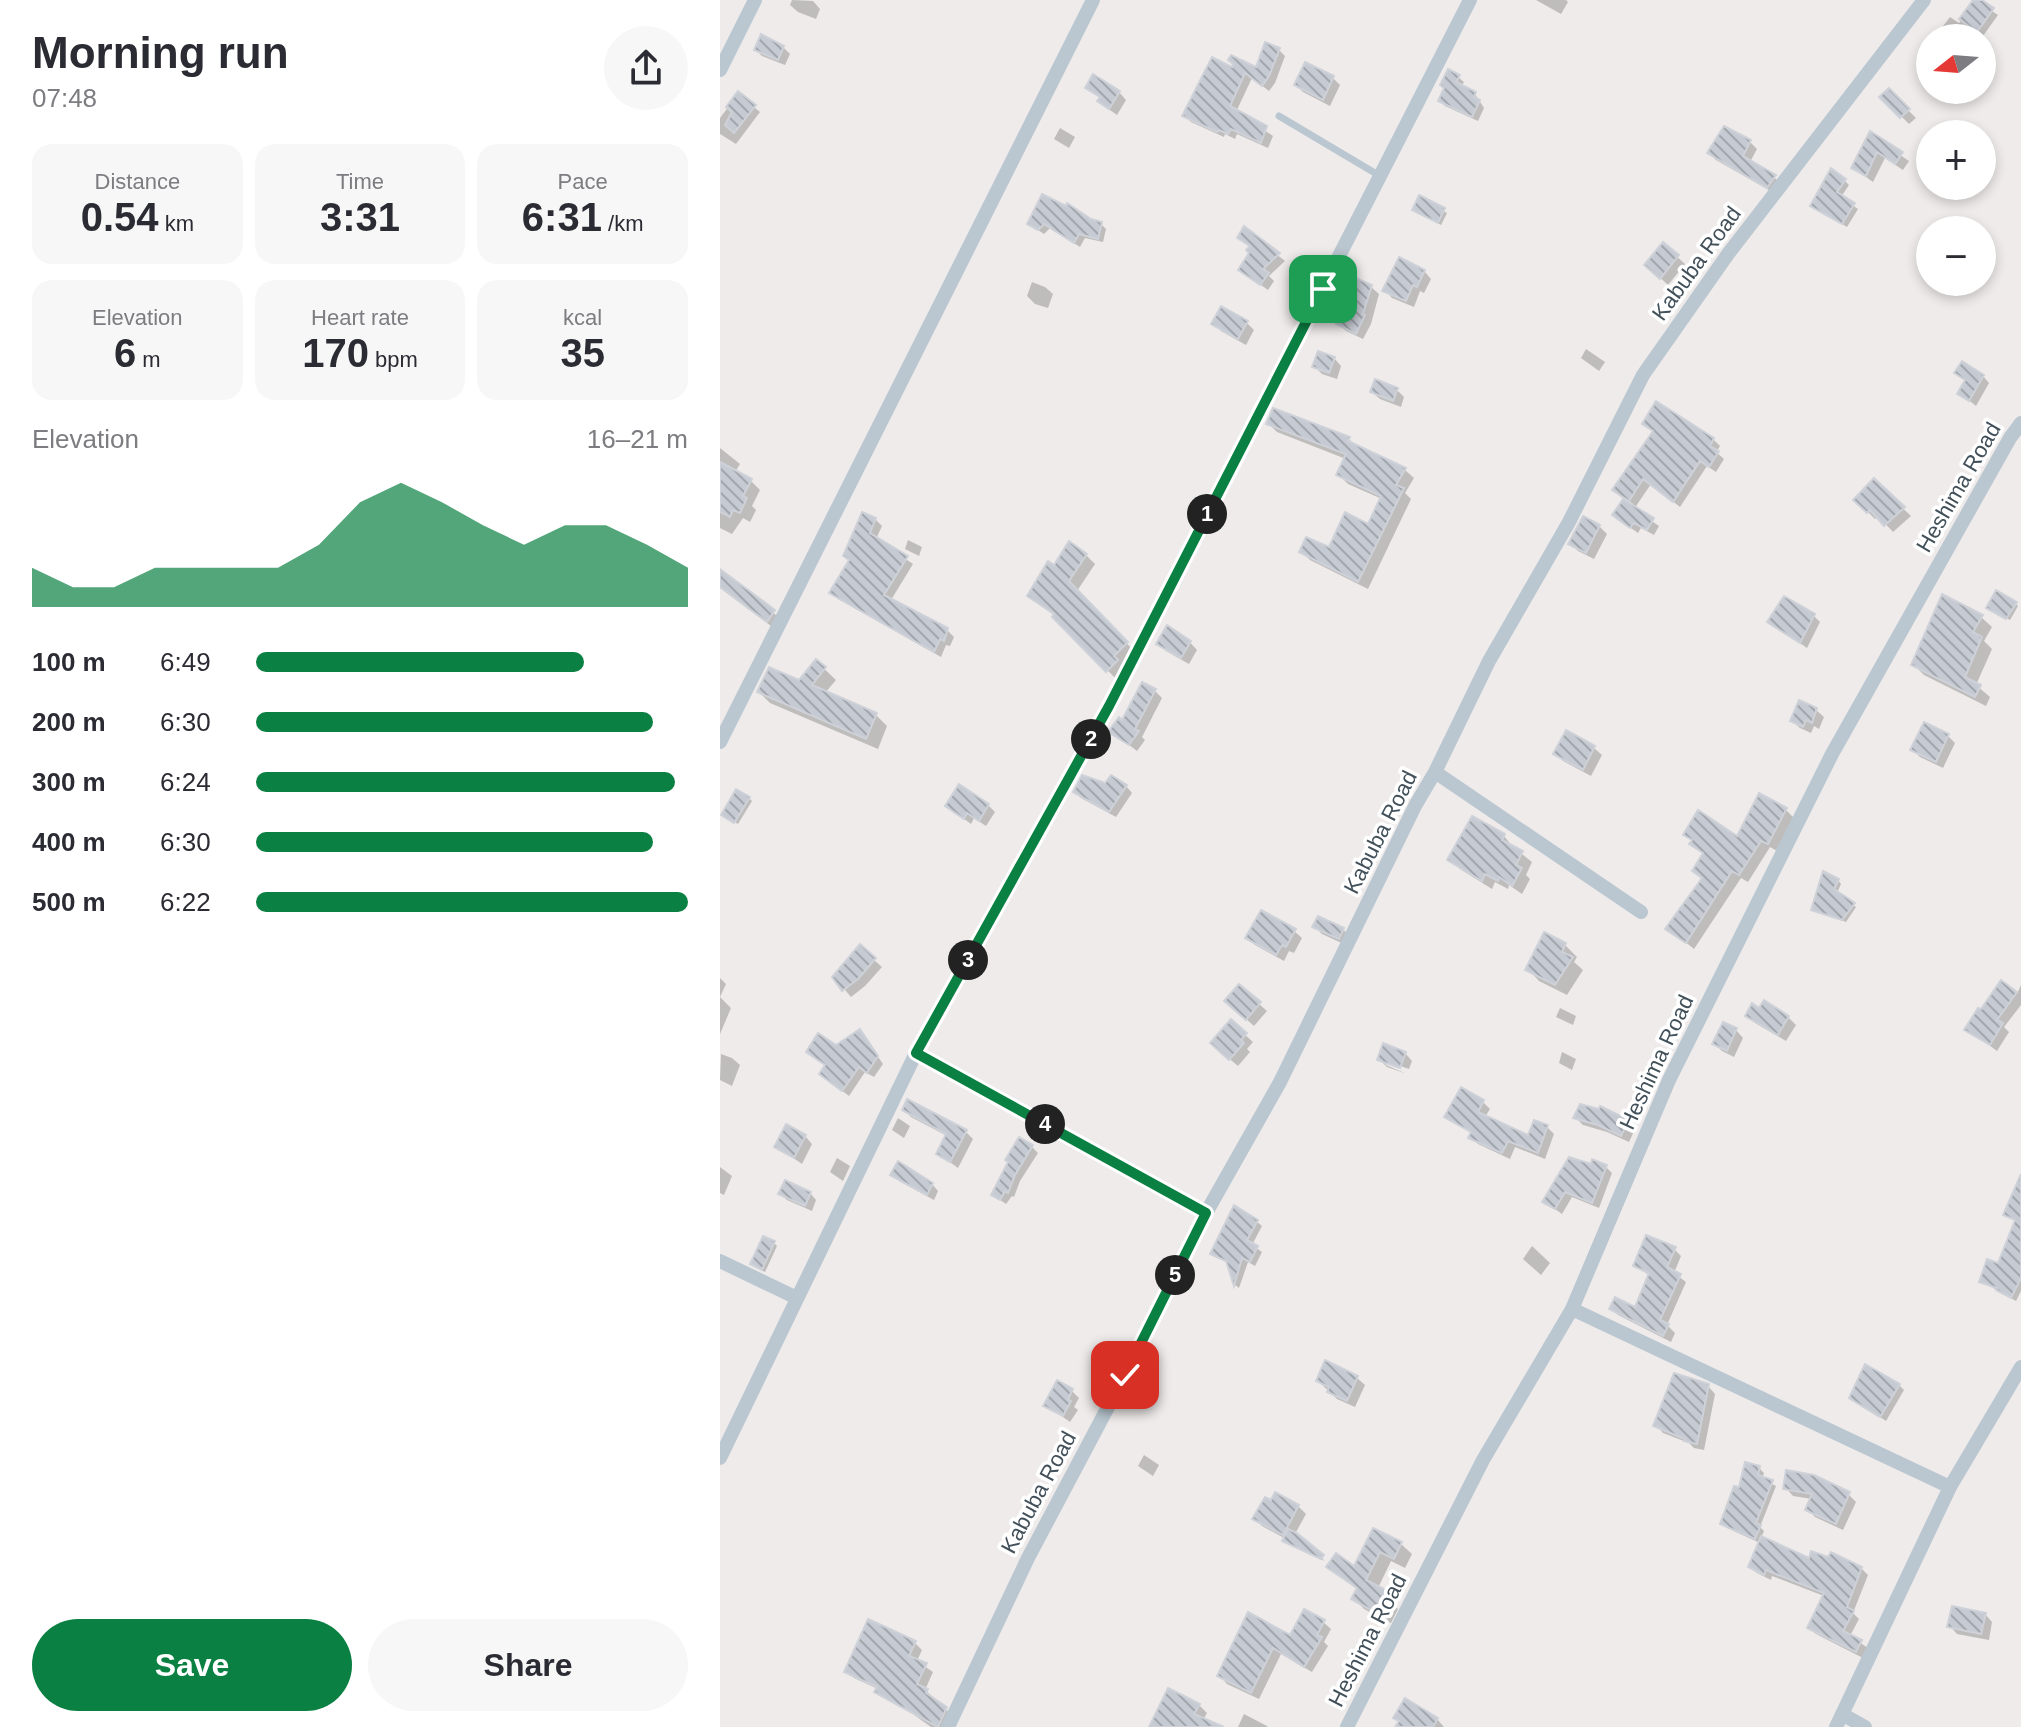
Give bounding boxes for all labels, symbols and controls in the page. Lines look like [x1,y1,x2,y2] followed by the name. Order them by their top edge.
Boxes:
[1916,24,1996,104] north arrow
[1916,24,1996,296] map controls
[604,26,688,110] button: share
[32,28,289,77] text: Morning run
[32,83,97,113] text: 07:48
[1916,120,1996,200] button: +
[95,169,180,194] text: Distance
[336,169,384,194] text: Time
[558,169,608,194] text: Pace
[81,195,159,239] text: 0.54
[320,195,400,239] text: 3:31
[522,195,602,239] text: 6:31
[1647,202,1746,325] street label: Kabuba Road
[159,211,194,236] text: km
[602,211,643,236] text: /km
[1916,216,1996,296] button: −
[1289,255,1357,323] pin
[1301,267,1345,311] icon: arrive
[92,305,183,330] text: Elevation
[311,305,409,330] text: Heart rate
[563,305,602,330] text: kcal
[114,331,136,375] text: 6
[302,331,369,375] text: 170
[560,331,605,375] text: 35
[136,347,161,372] text: m
[369,347,418,372] text: bpm
[1911,418,2006,557] street label: Heshima Road
[32,424,139,454] text: Elevation
[587,424,688,454] text: 16–21 m
[1187,494,1227,534] pin: 1
[1201,501,1213,526] text: 1
[32,647,106,677] text: 100 m
[160,647,211,677] text: 6:49
[32,707,106,737] text: 200 m
[160,707,211,737] text: 6:30
[1071,719,1111,759] pin: 2
[1085,726,1097,751] text: 2
[32,767,106,797] text: 300 m
[160,767,211,797] text: 6:24
[1339,767,1422,898] street label: Kabuba Road
[32,827,106,857] text: 400 m
[160,827,211,857] text: 6:30
[32,887,106,917] text: 500 m
[160,887,211,917] text: 6:22
[948,940,988,980] pin: 3
[962,947,974,972] text: 3
[1614,991,1699,1133] street label: Heshima Road
[1025,1104,1065,1144] pin: 4
[1039,1111,1051,1136] text: 4
[1155,1255,1195,1295] pin: 5
[1169,1262,1181,1287] text: 5
[1091,1341,1159,1409] pin
[1103,1353,1147,1397] icon: check
[996,1427,1081,1558] street label: Kabuba Road
[1323,1570,1412,1711] street label: Heshima Road
[32,1619,352,1711] button: Save
[368,1619,688,1711] button: Share

